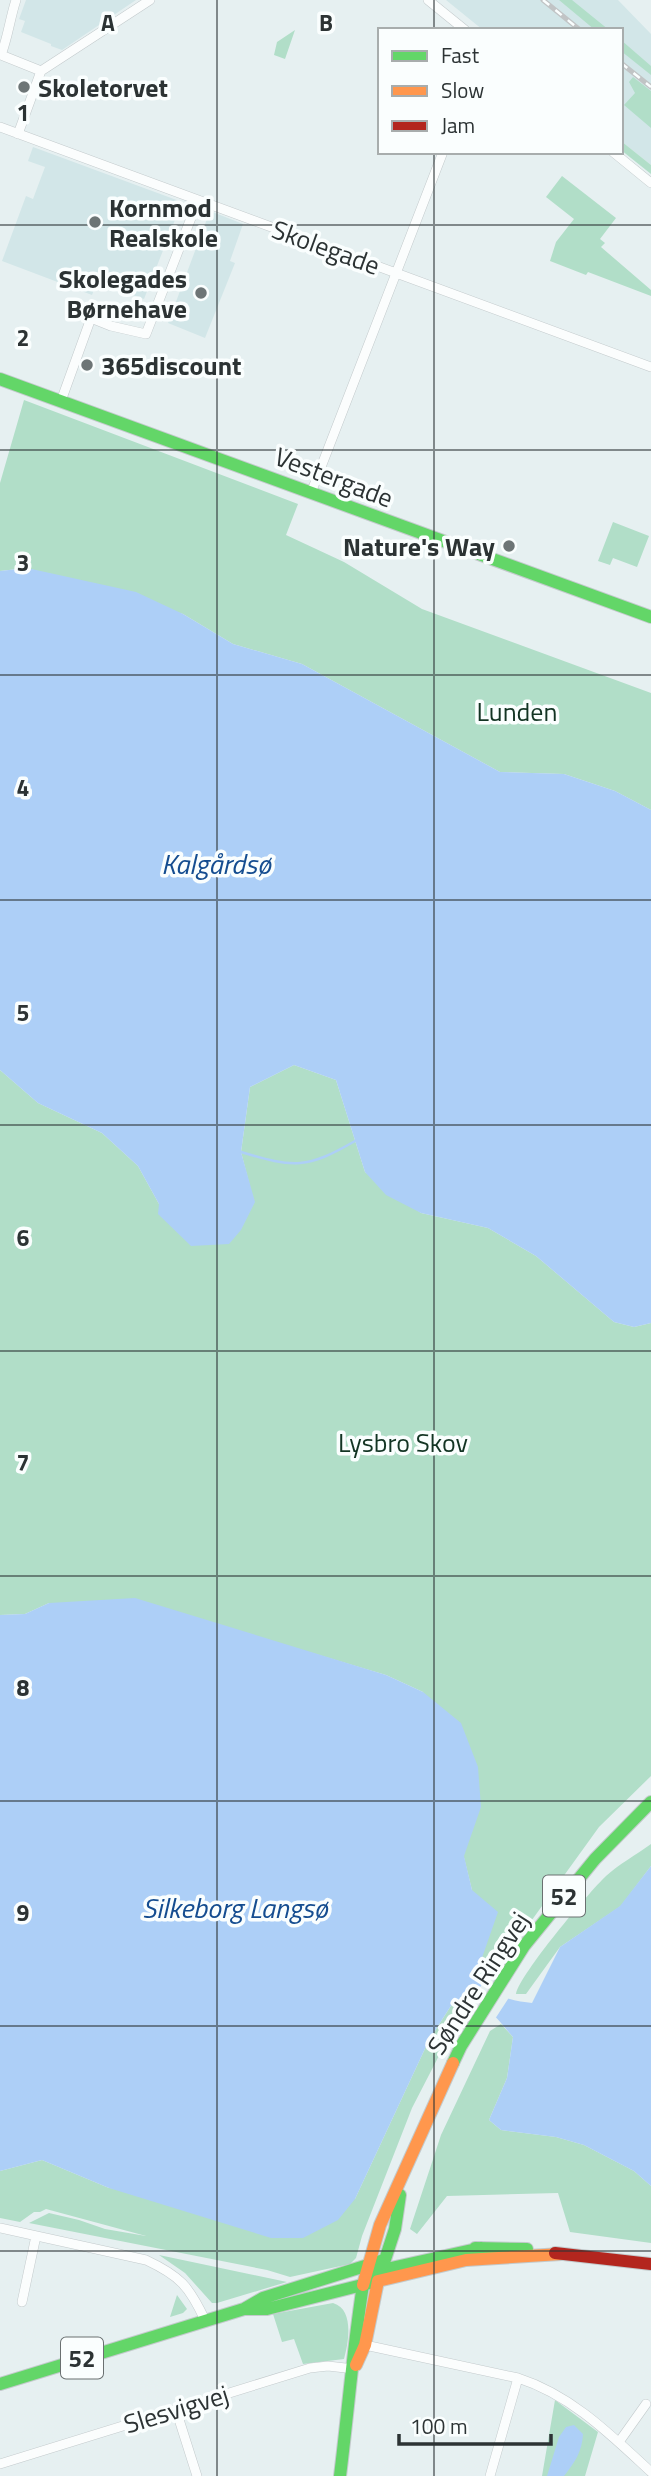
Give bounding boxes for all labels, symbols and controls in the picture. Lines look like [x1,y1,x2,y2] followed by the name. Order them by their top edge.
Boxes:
[101,5,115,40] text: A
[319,5,333,40] text: B
[378,28,623,154] legend
[441,39,480,71] text: Fast
[38,68,168,107] place label: Skoletorvet
[441,74,484,106] text: Slow
[16,79,32,95] marker: Skoletorvet
[17,95,29,130] text: 1
[441,109,475,141] text: Jam
[109,188,218,257] place label: Kornmod Realskole
[267,209,385,285] street label: Skolegade
[87,214,103,230] marker: Kornmod Realskole
[59,259,187,328] place label: Skolegades Børnehave
[193,285,209,301] marker: Skolegades Børnehave
[17,320,29,355] text: 2
[101,346,241,385] place label: 365discount
[79,357,95,373] marker: 365discount
[269,437,399,517] street label: Vestergade
[343,527,495,566] place label: Nature's Way
[501,538,517,554] marker: Nature's Way
[17,545,29,580] text: 3
[477,692,557,731] park label: Lunden
[17,770,29,805] text: 4
[161,842,273,885] water label: Kalgårdsø
[17,995,29,1030] text: 5
[17,1220,30,1255] text: 6
[338,1423,468,1462] park label: Lysbro Skov
[17,1445,29,1480] text: 7
[17,1670,30,1705] text: 8
[543,1875,585,1916] road number: 52
[142,1886,330,1929] water label: Silkeborg Langsø
[17,1895,30,1930] text: 9
[417,1904,539,2062] street label: Søndre Ringvej
[61,2337,103,2378] road number: 52
[119,2375,233,2443] street label: Slesvigvej
[399,2402,551,2446] scale bar
[410,2410,467,2442] text: 100 m

